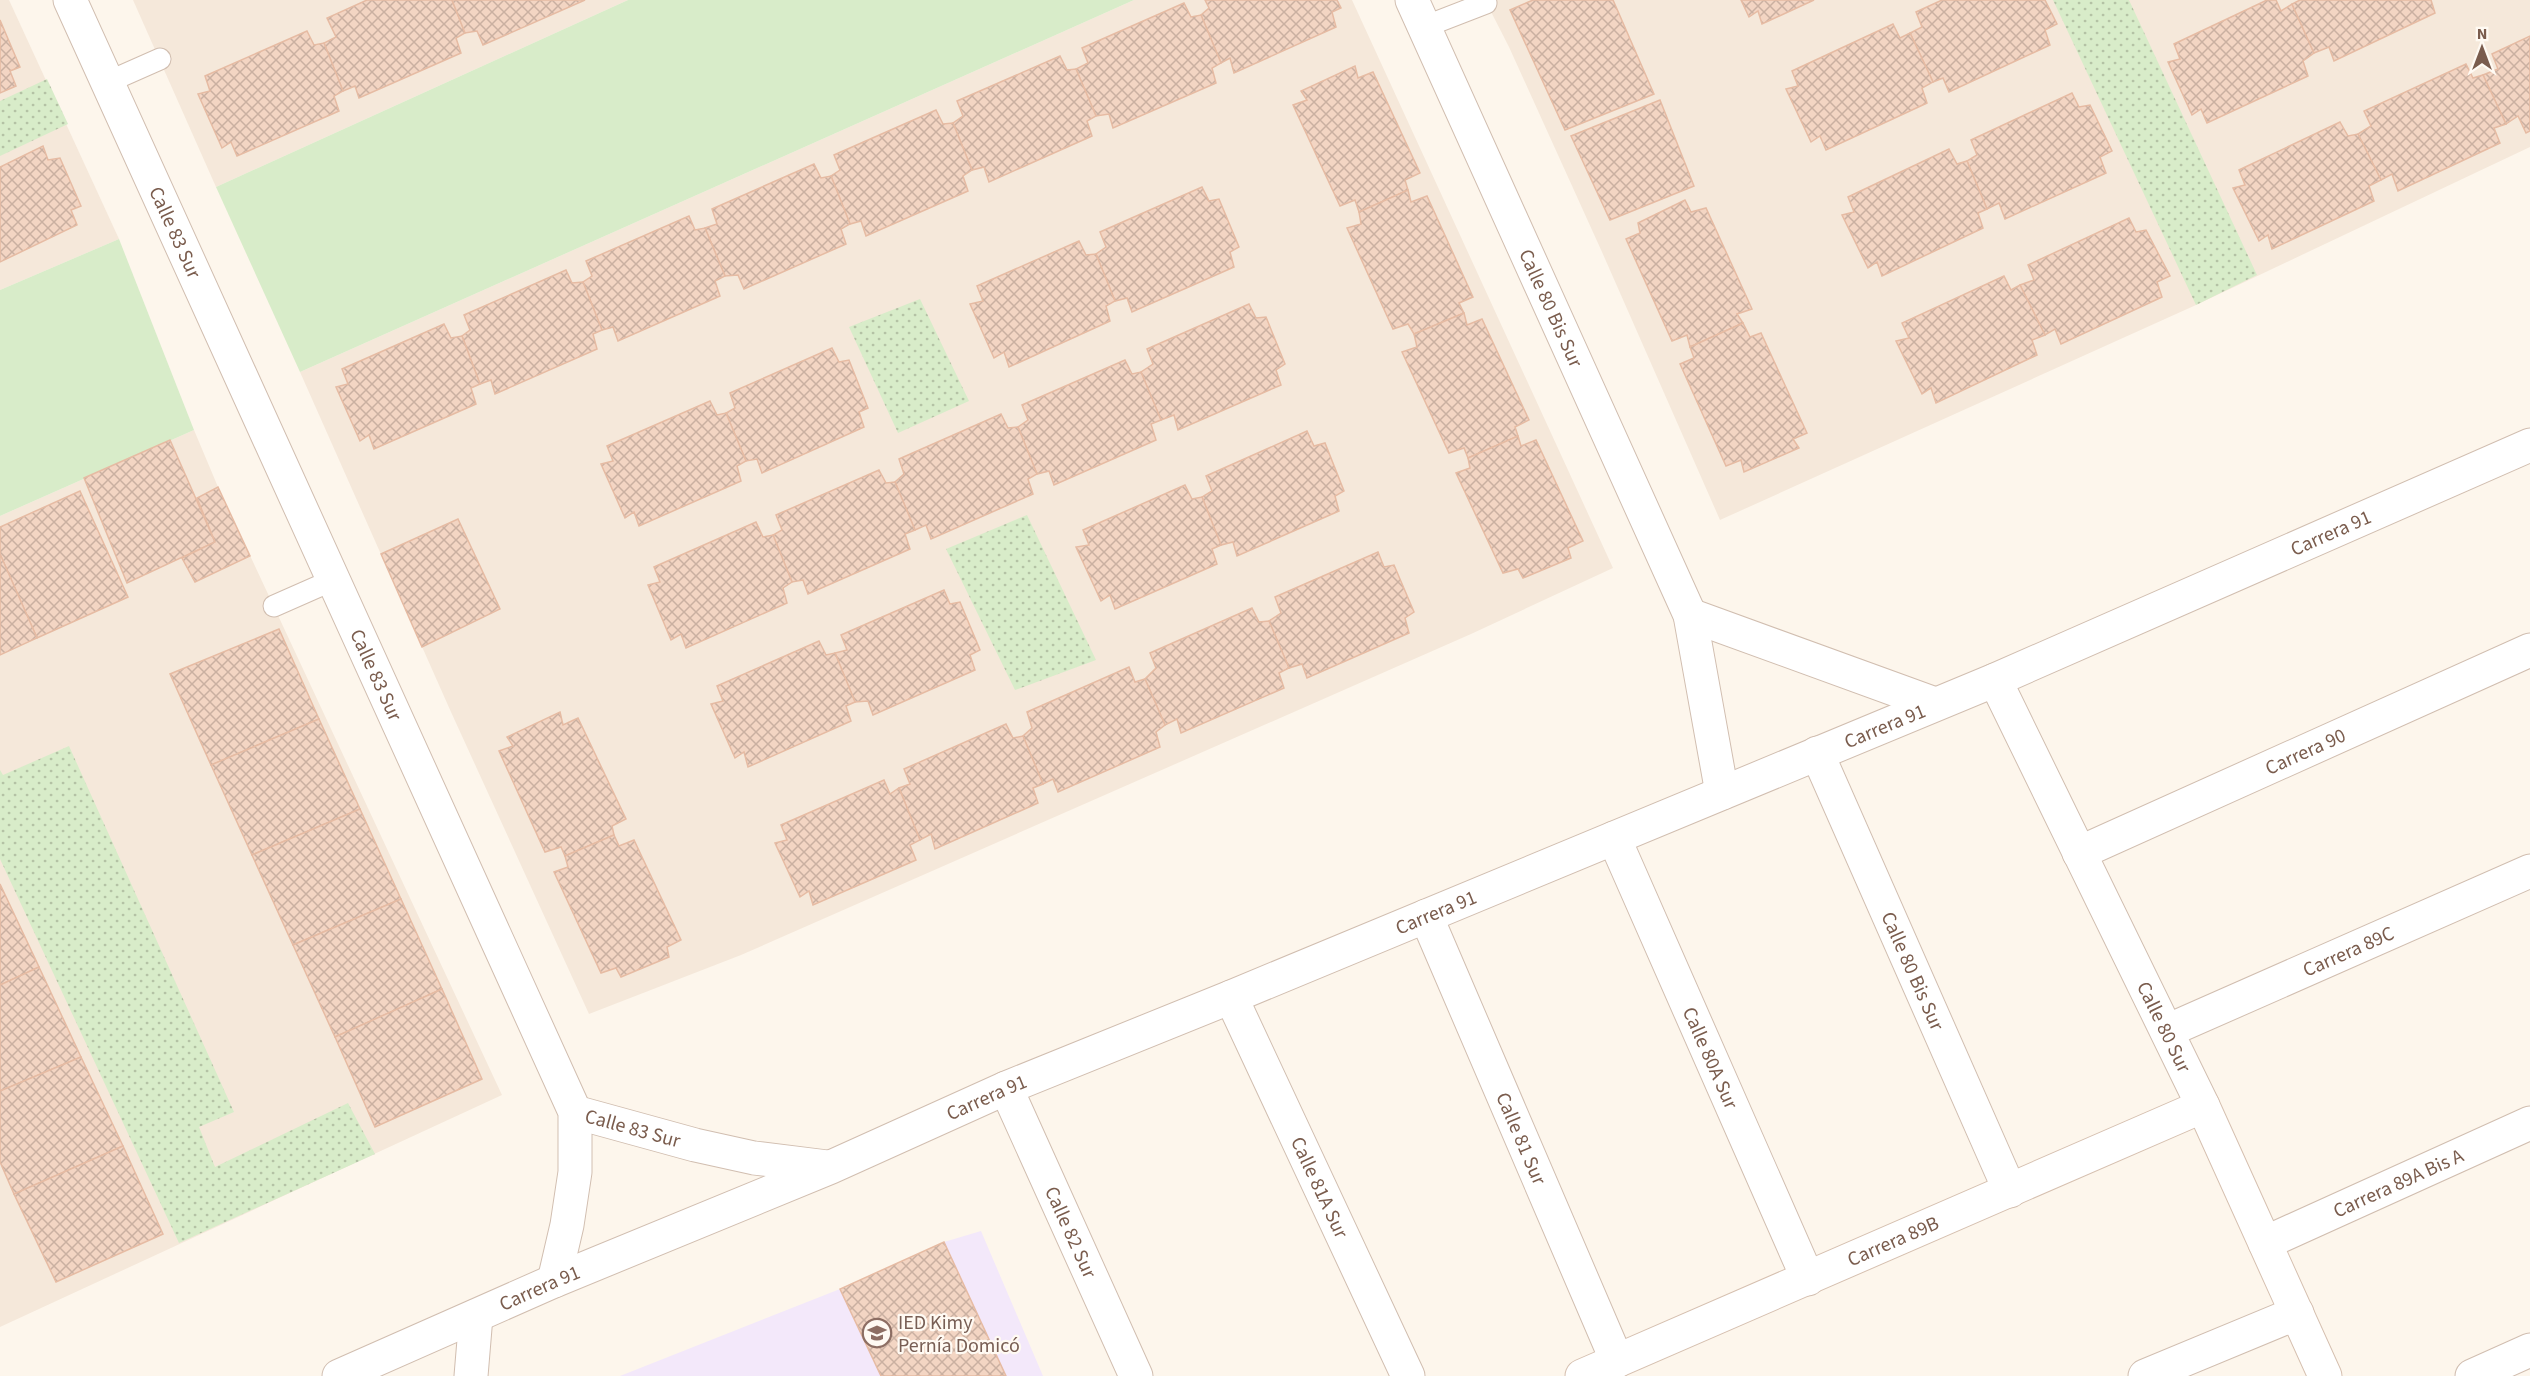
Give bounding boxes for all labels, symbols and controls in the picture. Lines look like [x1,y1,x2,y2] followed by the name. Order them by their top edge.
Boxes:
[2452,18,2512,78] north arrow
[2477,23,2487,45] text: N
[142,182,208,283] street label: Calle 83 Sur
[1511,245,1589,372] street label: Calle 80 Bis Sur
[2286,503,2376,564] street label: Carrera 91
[342,625,409,726] street label: Calle 83 Sur
[1840,697,1930,756] street label: Carrera 91
[2261,722,2350,782] street label: Carrera 90
[1391,884,1481,942] street label: Carrera 91
[1874,907,1951,1035] street label: Calle 80 Bis Sur
[2299,920,2399,984] street label: Carrera 89C
[2129,977,2198,1078] street label: Calle 80 Sur
[1675,1003,1744,1114] street label: Calle 80A Sur
[942,1068,1031,1128] street label: Carrera 91
[1488,1088,1553,1189] street label: Calle 81 Sur
[582,1102,684,1155] street label: Calle 83 Sur
[1283,1132,1355,1243] street label: Calle 81A Sur
[2329,1142,2468,1225] street label: Carrera 89A Bis A
[1037,1182,1103,1283] street label: Calle 82 Sur
[1843,1209,1944,1274] street label: Carrera 89B
[495,1259,584,1319] street label: Carrera 91
[898,1309,1020,1360] place label: IED Kimy Pernía Domicó
[861,1317,893,1349] school or university icon: IED Kimy Pernía Domicó

